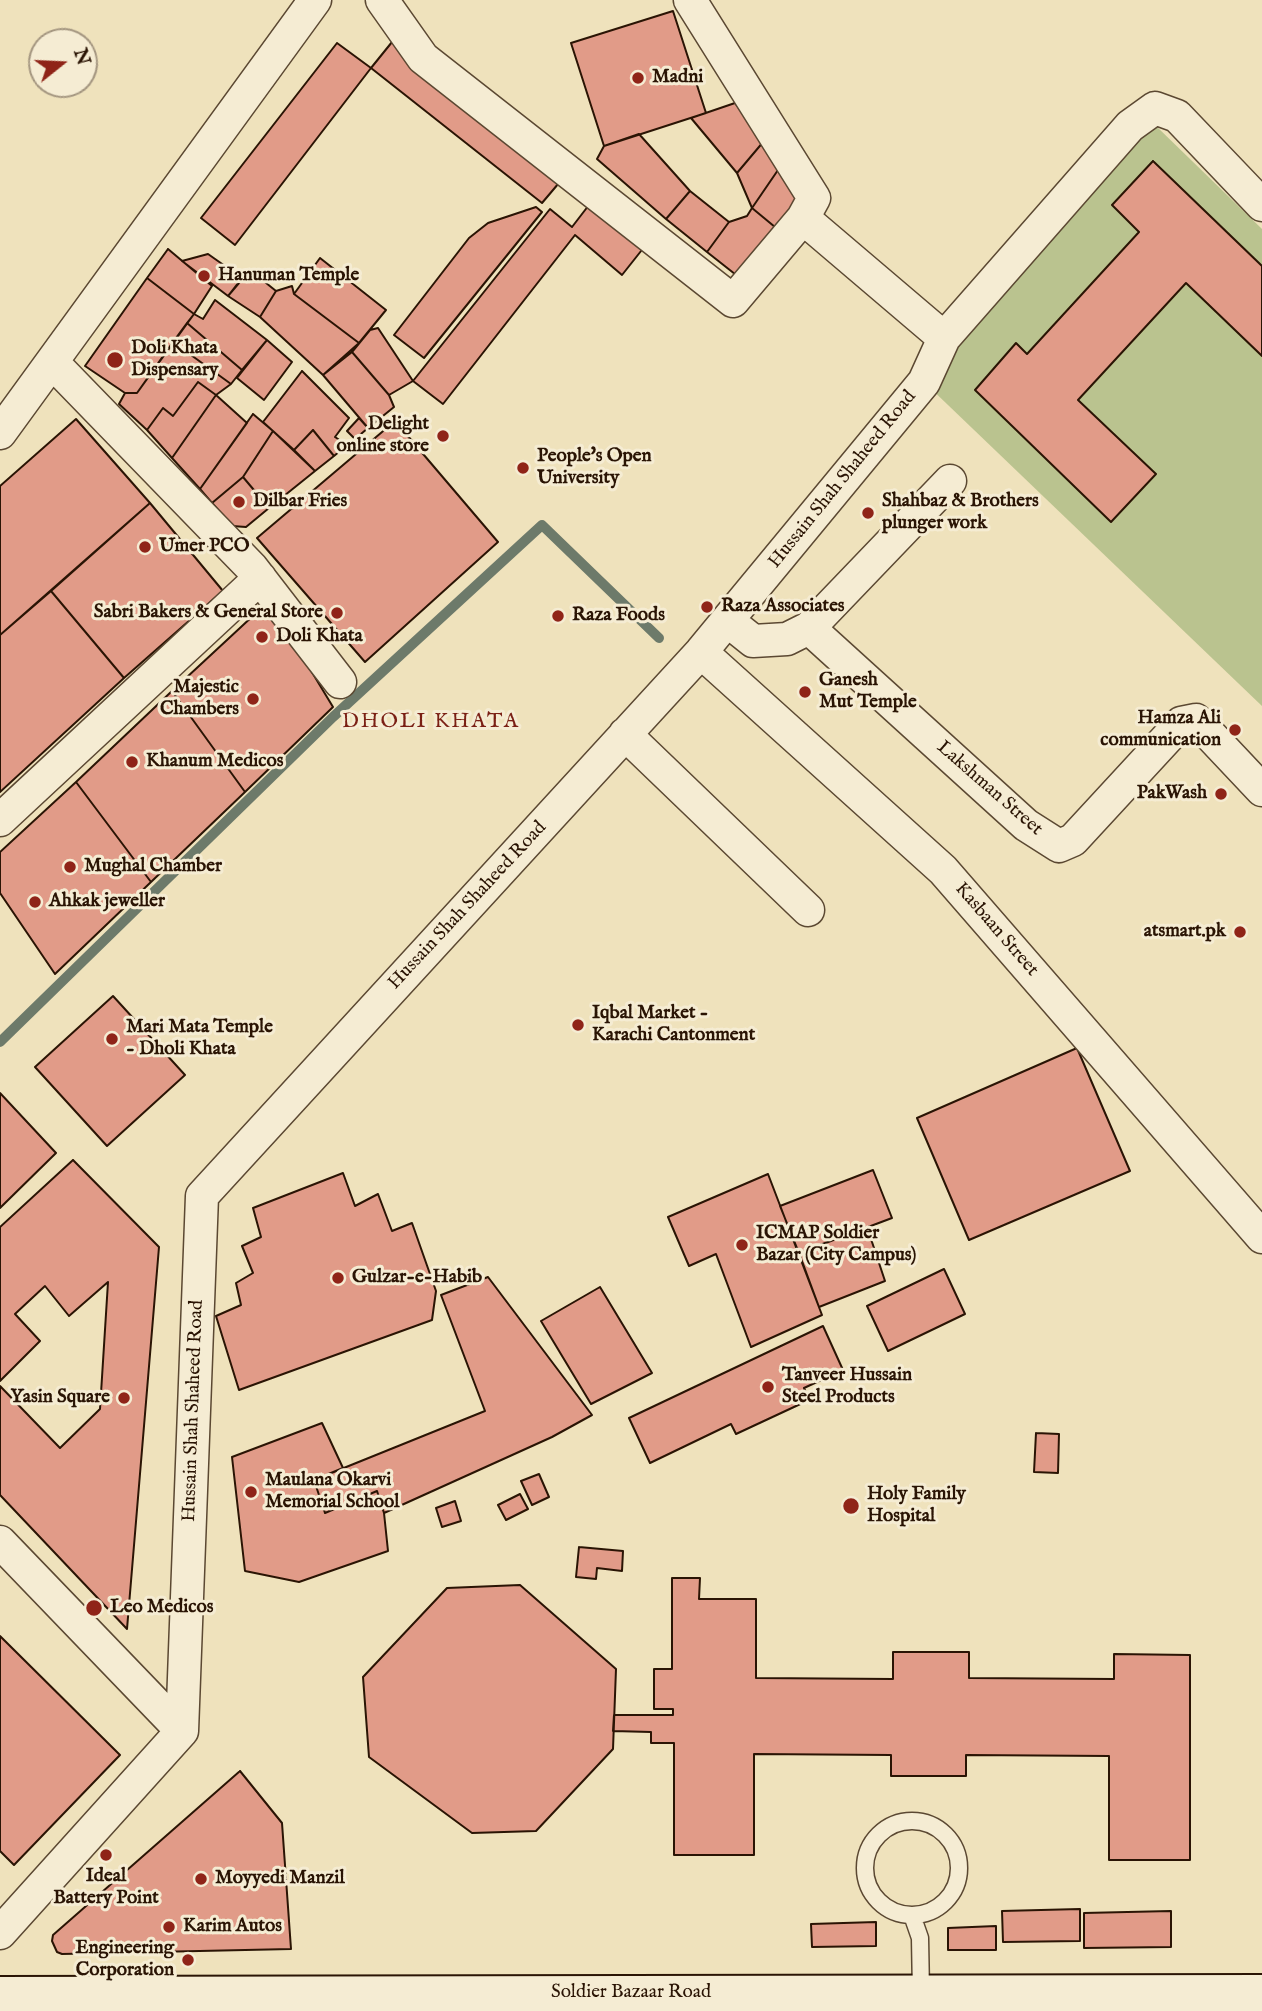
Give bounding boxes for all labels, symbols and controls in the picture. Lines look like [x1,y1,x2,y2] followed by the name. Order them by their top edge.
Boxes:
[28,28,98,98] north arrow
[67,46,95,69] text: N
[652,67,703,89] place label: Madni
[630,70,646,86] marker: Madni
[218,265,359,287] place label: Hanuman Temple
[196,268,212,284] marker: Hanuman Temple
[131,338,218,382] place label: Doli Khata Dispensary
[105,350,125,370] marker: Doli Khata Dispensary
[764,387,922,573] street label: Hussain Shah Shaheed Road
[336,414,429,458] place label: Delight online store
[435,428,451,444] marker: Delight online store
[537,446,652,490] place label: People's Open University
[515,460,531,476] marker: People's Open University
[253,491,347,513] place label: Dilbar Fries
[882,491,1039,535] place label: Shahbaz & Brothers plunger work
[231,494,247,510] marker: Dilbar Fries
[860,505,876,521] marker: Shahbaz & Brothers plunger work
[159,536,249,558] place label: Umer PCO
[137,539,153,555] marker: Umer PCO
[721,596,845,618] place label: Raza Associates
[699,599,715,615] marker: Raza Associates
[94,602,323,624] place label: Sabri Bakers & General Store
[329,605,345,621] marker: Sabri Bakers & General Store
[572,605,665,627] place label: Raza Foods
[550,608,566,624] marker: Raza Foods
[276,626,363,648] place label: Doli Khata
[254,629,270,645] marker: Doli Khata
[819,670,917,714] place label: Ganesh Mut Temple
[160,677,239,721] place label: Majestic Chambers
[797,684,813,700] marker: Ganesh Mut Temple
[245,691,261,707] marker: Majestic Chambers
[1100,708,1221,752] place label: Hamza Ali communication
[343,710,519,736] district label: DHOLI KHATA
[1227,722,1243,738] marker: Hamza Ali communication
[931,737,1047,841] street label: Lakshman Street
[146,751,283,773] place label: Khanum Medicos
[124,754,140,770] marker: Khanum Medicos
[1137,783,1207,805] place label: PakWash
[1213,786,1229,802] marker: PakWash
[384,817,552,995] street label: Hussain Shah Shaheed Road
[84,856,222,878] place label: Mughal Chamber
[62,859,78,875] marker: Mughal Chamber
[949,878,1043,982] street label: Kasbaan Street
[49,891,165,913] place label: Ahkak jeweller
[27,894,43,910] marker: Ahkak jeweller
[1144,921,1226,943] place label: atsmart.pk
[1232,924,1248,940] marker: atsmart.pk
[592,1003,755,1047] place label: Iqbal Market - Karachi Cantonment
[126,1017,273,1061] place label: Mari Mata Temple - Dholi Khata
[570,1017,586,1033] marker: Iqbal Market - Karachi Cantonment
[104,1031,120,1047] marker: Mari Mata Temple - Dholi Khata
[756,1223,916,1267] place label: ICMAP Soldier Bazar (City Campus)
[734,1237,750,1253] marker: ICMAP Soldier Bazar (City Campus)
[352,1267,482,1289] place label: Gulzar-e-Habib
[330,1270,346,1286] marker: Gulzar-e-Habib
[179,1300,209,1522] street label: Hussain Shah Shaheed Road
[782,1365,912,1409] place label: Tanveer Hussain Steel Products
[760,1379,776,1395] marker: Tanveer Hussain Steel Products
[10,1387,110,1409] place label: Yasin Square
[116,1390,132,1406] marker: Yasin Square
[265,1470,399,1514] place label: Maulana Okarvi Memorial School
[243,1484,259,1500] marker: Maulana Okarvi Memorial School
[867,1484,966,1528] place label: Holy Family Hospital
[841,1496,861,1516] marker: Holy Family Hospital
[110,1597,213,1619] place label: Leo Medicos
[84,1598,104,1618] marker: Leo Medicos
[98,1847,114,1863] marker: Ideal Battery Point
[53,1866,159,1910] place label: Ideal Battery Point
[215,1868,345,1890] place label: Moyyedi Manzil
[193,1871,209,1887] marker: Moyyedi Manzil
[183,1916,282,1938] place label: Karim Autos
[161,1919,177,1935] marker: Karim Autos
[75,1938,174,1982] place label: Engineering Corporation
[180,1952,196,1968] marker: Engineering Corporation
[551,1982,711,2004] street label: Soldier Bazaar Road

